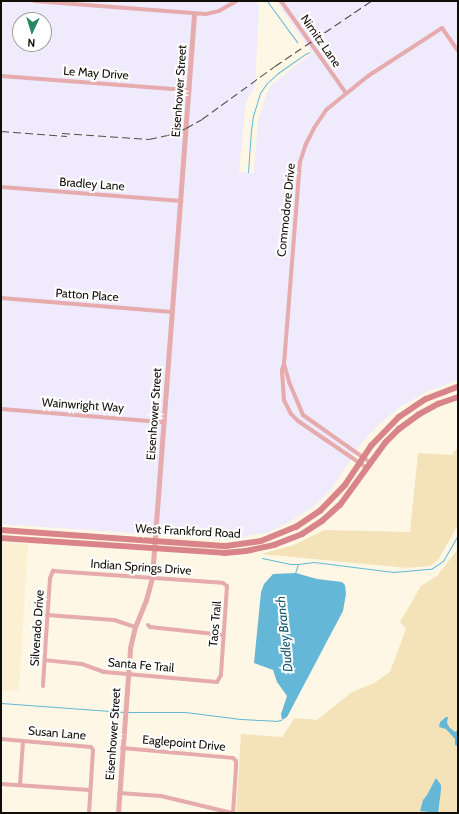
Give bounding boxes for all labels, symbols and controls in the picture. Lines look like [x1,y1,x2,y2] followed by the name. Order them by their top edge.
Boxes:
[12,12,52,52] north arrow
[298,12,344,70] street label: Nimitz Lane
[27,36,36,50] text: N
[169,44,189,138] street label: Eisenhower Street
[63,64,129,82] street label: Le May Drive
[274,162,298,258] street label: Commodore Drive
[59,175,125,193] street label: Bradley Lane
[55,286,119,304] street label: Patton Place
[144,367,164,461] street label: Eisenhower Street
[41,395,125,415] street label: Wainwright Way
[135,521,241,541] street label: West Frankford Road
[90,556,192,578] street label: Indian Springs Drive
[27,589,47,667] street label: Silverado Drive
[272,595,296,673] water label: Dudley Branch
[206,601,224,647] street label: Taos Trail
[107,655,175,675] street label: Santa Fe Trail
[103,687,123,781] street label: Eisenhower Street
[27,723,87,743] street label: Susan Lane
[142,732,226,754] street label: Eaglepoint Drive

